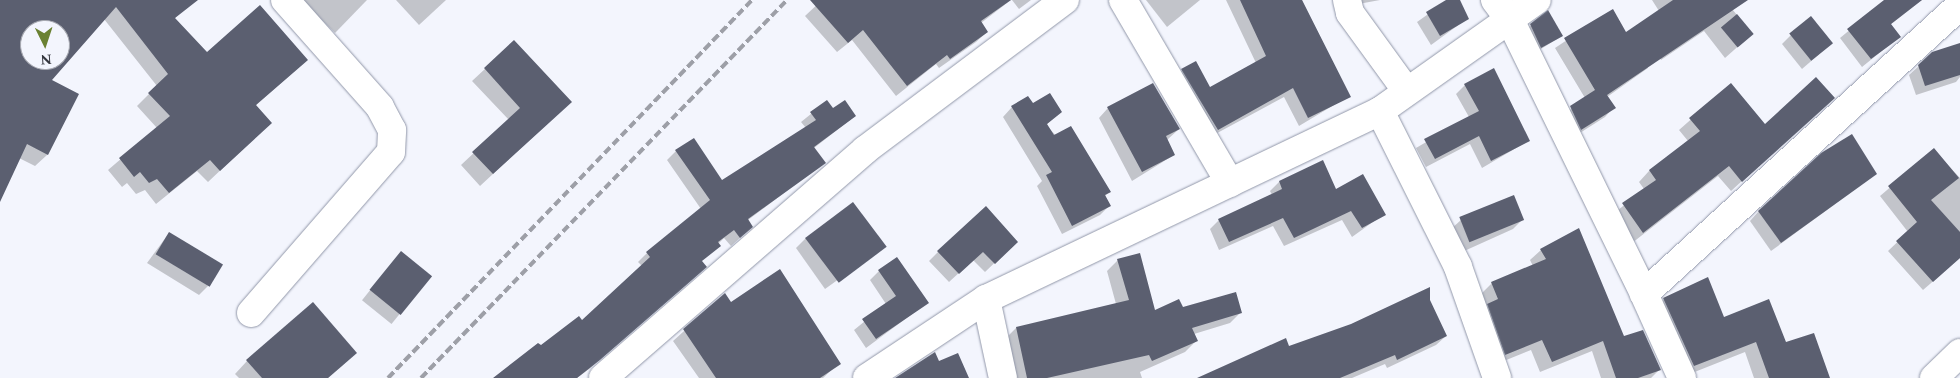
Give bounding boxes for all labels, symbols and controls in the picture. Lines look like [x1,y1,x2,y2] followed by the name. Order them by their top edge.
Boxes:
[20,20,70,70] north arrow
[40,49,52,70] text: N

